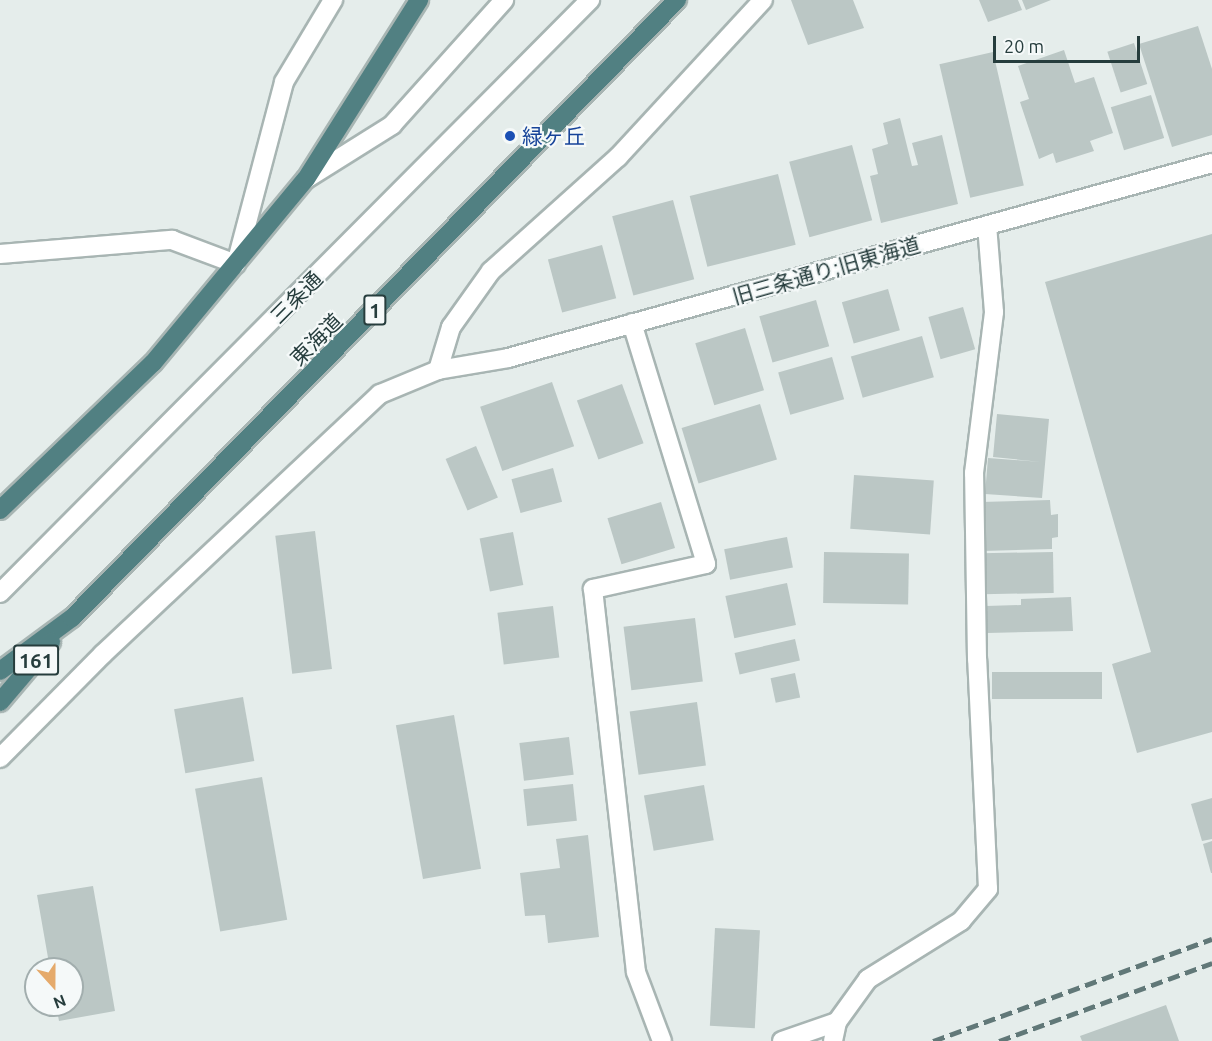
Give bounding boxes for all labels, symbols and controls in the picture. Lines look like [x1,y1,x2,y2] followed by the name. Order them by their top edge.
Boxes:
[996,24,1143,62] scale bar
[1004,36,1044,56] text: 20 m
[522,123,585,149] place label: 緑ヶ丘
[503,129,517,143] marker: 緑ヶ丘
[729,231,923,309] street label: 旧三条通り;旧東海道
[265,266,327,328] street label: 三条通
[363,293,387,327] road number: 1
[285,308,347,370] street label: 東海道
[12,643,60,677] road number: 161
[24,957,84,1017] north arrow
[51,991,69,1012] text: N

